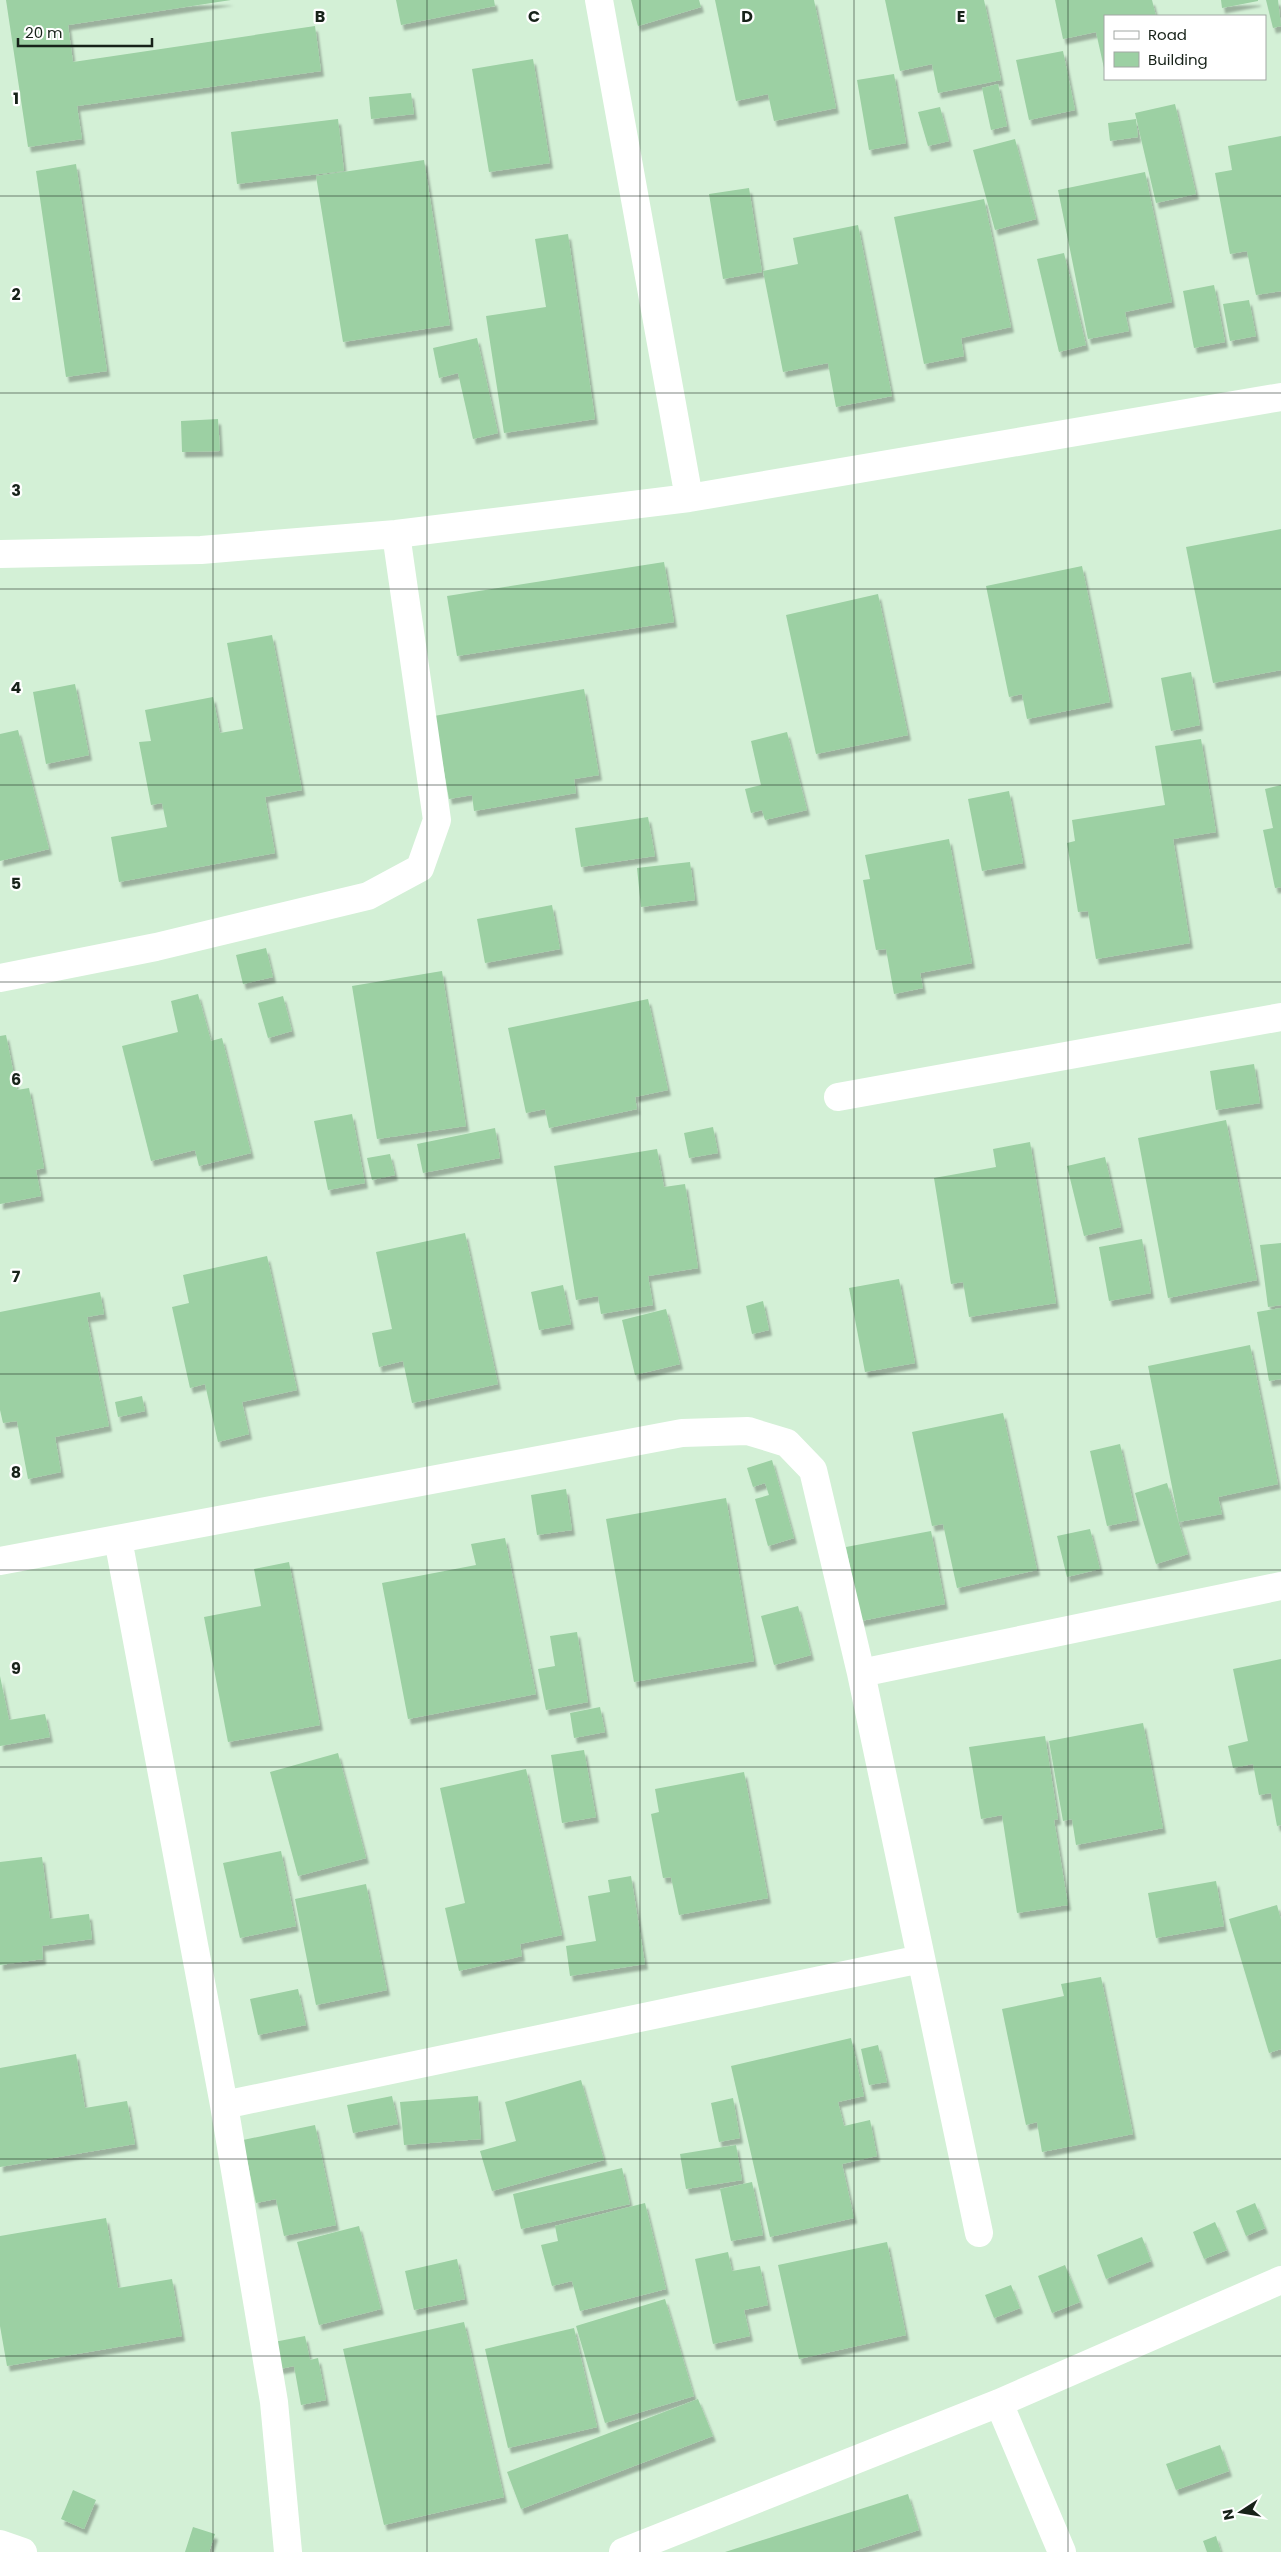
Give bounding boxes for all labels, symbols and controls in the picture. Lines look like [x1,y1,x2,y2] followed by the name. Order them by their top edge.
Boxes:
[315,5,325,28] text: B
[528,5,540,28] text: C
[741,5,753,28] text: D
[957,5,965,28] text: E
[18,15,151,47] scale bar
[1104,15,1266,80] legend
[25,22,63,43] text: 20 m
[1148,24,1187,45] text: Road
[1148,49,1208,70] text: Building
[13,87,19,110] text: 1
[11,283,21,306] text: 2
[11,479,21,502] text: 3
[11,676,22,699] text: 4
[11,872,21,895] text: 5
[11,1068,21,1091] text: 6
[12,1265,21,1288] text: 7
[11,1461,21,1484] text: 8
[11,1657,21,1680] text: 9
[1216,2487,1266,2537] north arrow
[1217,2507,1239,2522] text: N

